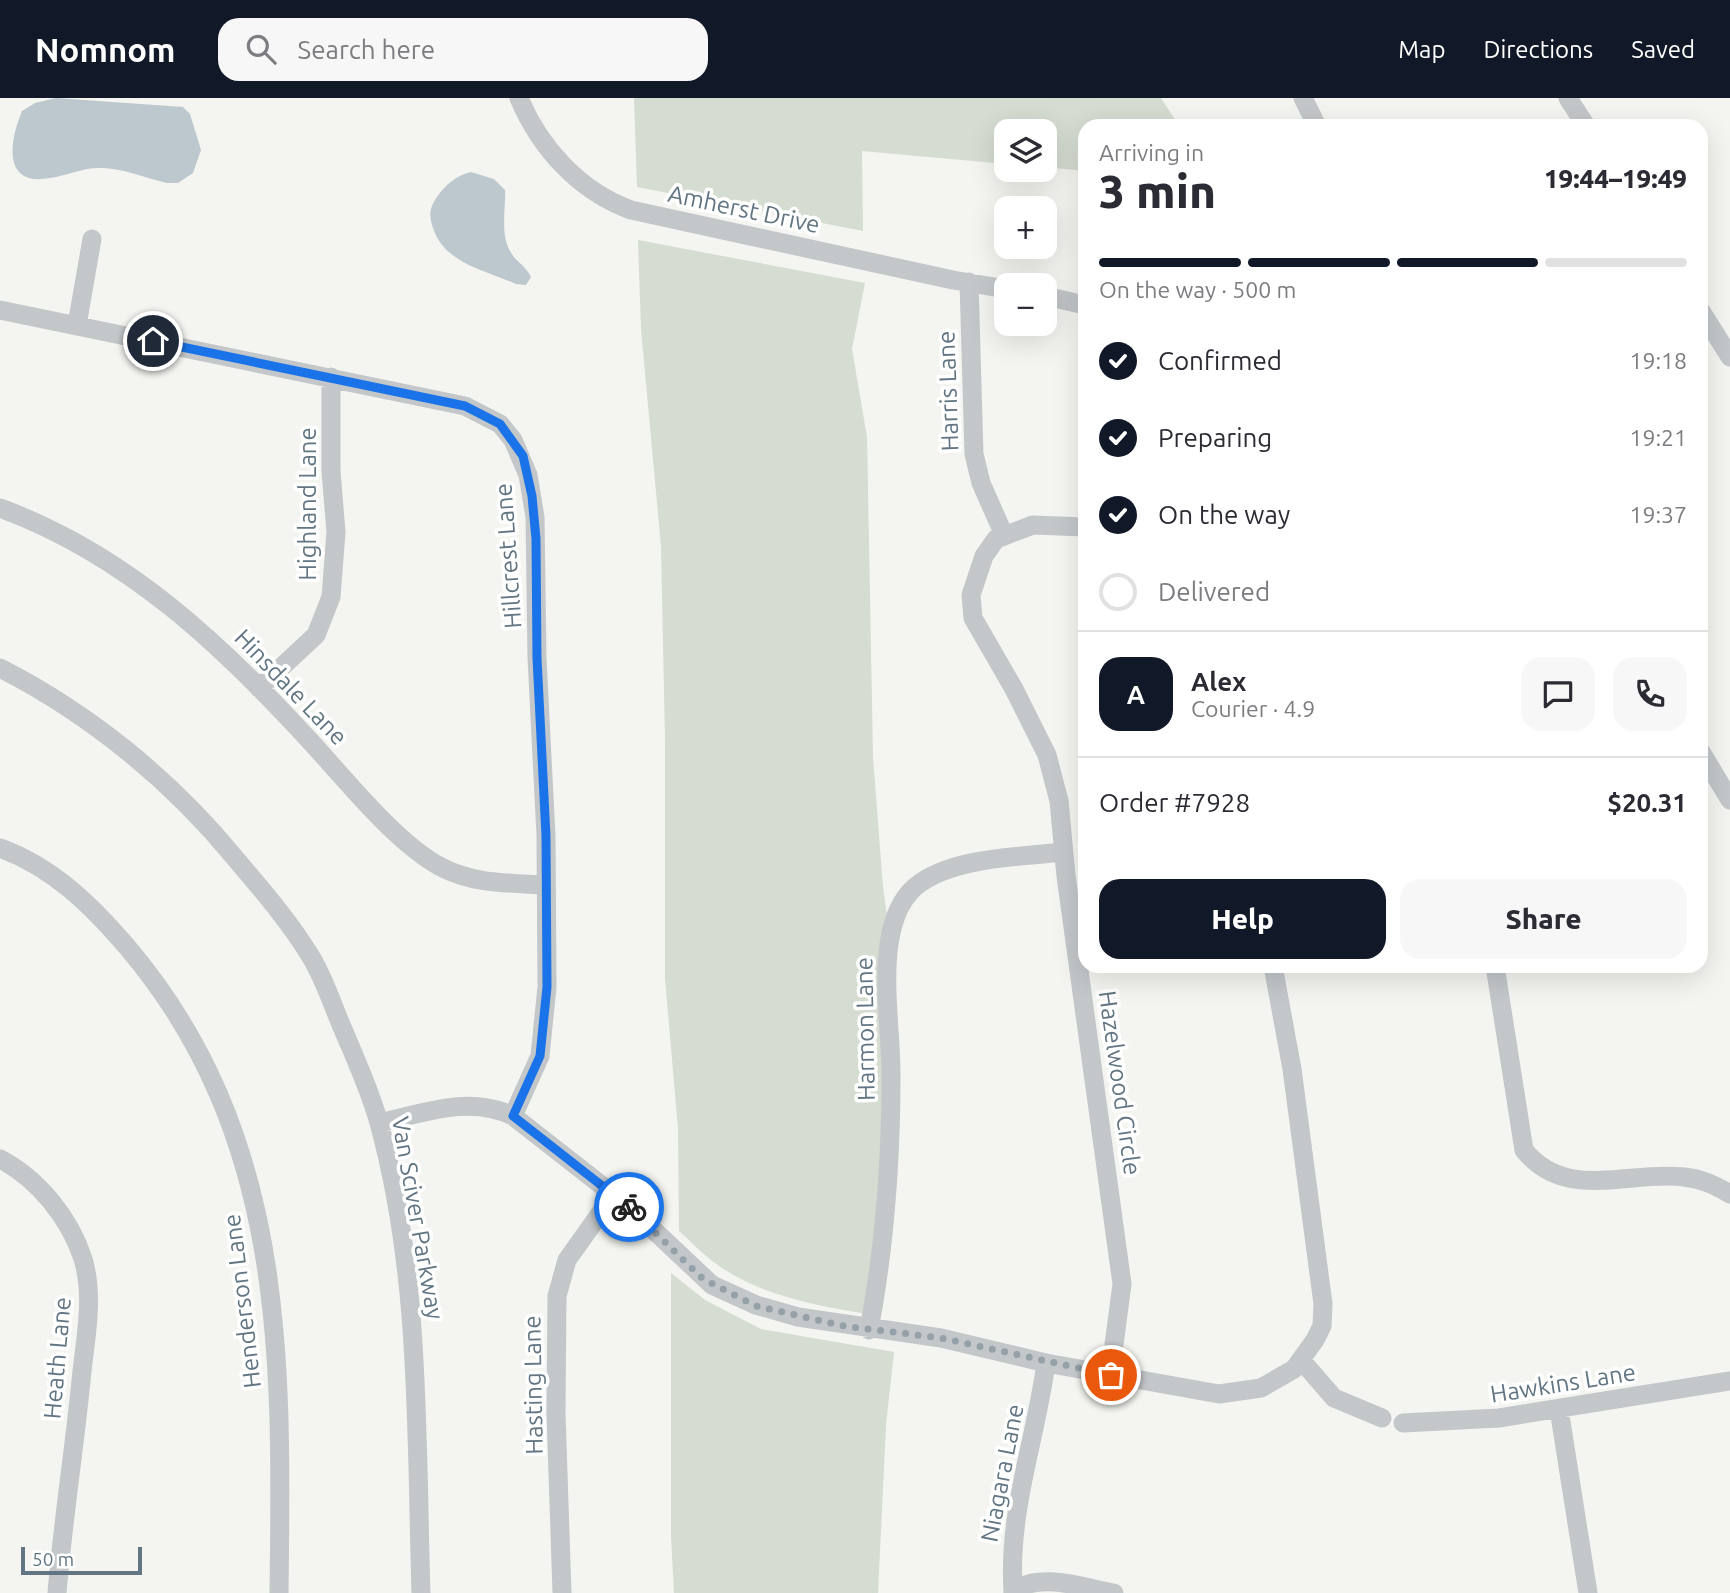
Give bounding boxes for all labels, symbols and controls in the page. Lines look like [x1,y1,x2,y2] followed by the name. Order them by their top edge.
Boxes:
[218,18,708,81] search box
[242,30,280,68] icon: search
[35,31,176,68] text: Nomnom
[298,35,435,64] text: Search here
[1398,36,1445,63] text: Map
[1483,36,1593,63] text: Directions
[1631,36,1695,63] text: Saved
[994,119,1057,336] map controls
[994,119,1057,182] button: layers
[1099,140,1204,165] text: Arriving in
[1544,164,1687,193] text: 19:44–19:49
[1099,165,1216,217] text: 3 min
[666,180,822,238] street label: Amherst Drive
[994,196,1057,259] button: +
[994,273,1057,336] button: −
[1099,277,1296,302] text: On the way · 500 m
[123,311,183,371] pin
[134,322,172,360] icon: home
[932,330,964,452] street label: Harris Lane
[1099,342,1137,380] icon: check
[1158,346,1282,375] text: Confirmed
[1629,348,1687,373] text: 19:18
[1099,419,1137,457] icon: check
[1158,423,1272,452] text: Preparing
[1629,425,1687,450] text: 19:21
[294,427,321,581] street label: Highland Lane
[489,482,527,630] street label: Hillcrest Lane
[1099,496,1137,534] icon: check
[1158,500,1290,529] text: On the way
[1629,502,1687,527] text: 19:37
[1158,577,1270,606] text: Delivered
[229,624,353,750] street label: Hinsdale Lane
[1521,657,1595,731] button: chat
[1613,657,1687,731] button: phone
[1191,667,1246,696] text: Alex
[1127,680,1145,709] text: A
[1191,696,1315,721] text: Courier · 4.9
[1099,788,1250,817] text: Order #7928
[1607,788,1687,817] text: $20.31
[1099,879,1386,959] button: Help
[1400,879,1687,959] button: Share
[850,957,880,1101] street label: Harmon Lane
[1094,989,1146,1177] street label: Hazelwood Circle
[387,1114,449,1322] street label: Van Sciver Parkway
[594,1172,664,1242] courier
[610,1188,648,1226] icon: bike
[218,1212,266,1390] street label: Henderson Lane
[38,1296,76,1420] street label: Heath Lane
[518,1315,548,1455] street label: Hasting Lane
[1081,1345,1141,1405] pin
[1092,1356,1130,1394] icon: bag
[1488,1358,1638,1408] street label: Hawkins Lane
[975,1402,1029,1544] street label: Niagara Lane
[21,1544,142,1576] scale bar
[32,1548,74,1570] text: 50 m

